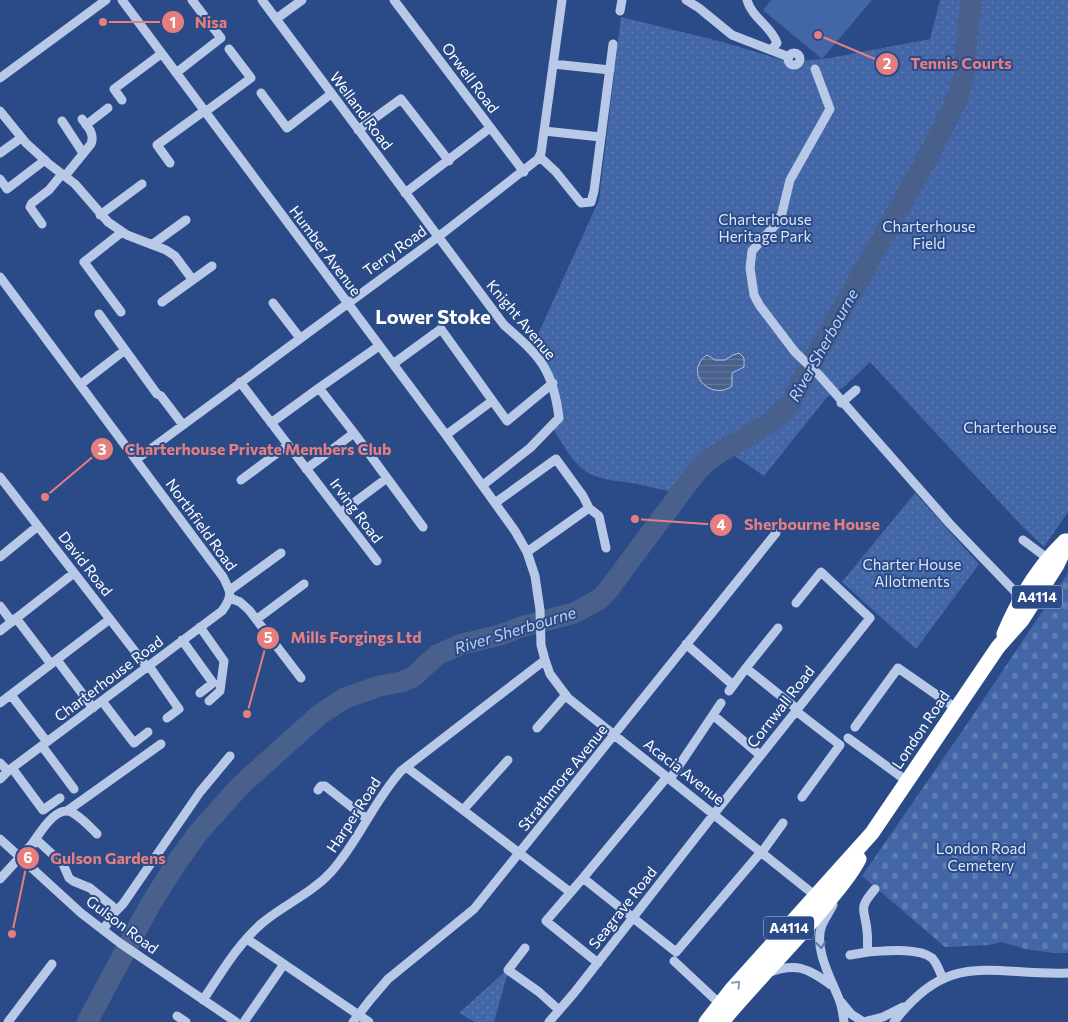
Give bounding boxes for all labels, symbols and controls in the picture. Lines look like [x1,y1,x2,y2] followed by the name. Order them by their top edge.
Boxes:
[160,7,238,38] callout: Nisa
[195,12,227,31] text: Nisa
[170,13,176,31] text: 1
[439,39,503,116] street label: Orwell Road
[875,48,1021,79] callout: Tennis Courts
[910,53,1012,72] text: Tennis Courts
[883,54,891,72] text: 2
[327,68,397,153] street label: Welland Road
[286,202,366,299] street label: Humber Avenue
[718,210,812,245] park label: Charterhouse Heritage Park
[882,217,976,252] park label: Charterhouse Field
[359,221,430,279] street label: Terry Road
[483,276,560,363] street label: Knight Avenue
[784,285,862,405] water label: River Sherbourne
[375,304,491,328] district label: Lower Stoke
[963,418,1057,436] park label: Charterhouse
[90,434,402,465] callout: Charterhouse Private Members Club
[125,439,391,458] text: Charterhouse Private Members Club
[98,440,107,458] text: 3
[327,474,387,546] street label: Irving Road
[162,475,241,574] street label: Northfield Road
[709,509,890,540] callout: Sherbourne House
[744,514,880,533] text: Sherbourne House
[716,515,726,533] text: 4
[55,528,117,599] street label: David Road
[863,555,962,590] park label: Charter House Allotments
[1012,586,1062,608] road number: A4114
[452,602,578,657] water label: River Sherbourne
[256,622,432,653] callout: Mills Forgings Ltd
[290,627,422,646] text: Mills Forgings Ltd
[264,628,273,646] text: 5
[51,632,166,725] street label: Charterhouse Road
[743,662,818,751] street label: Cornwall Road
[887,687,953,772] street label: London Road
[514,720,611,834] street label: Strathmore Avenue
[641,734,729,808] street label: Acacia Avenue
[322,774,384,855] street label: Harper Road
[936,839,1026,874] park label: London Road Cemetery
[16,842,176,873] callout: Gulson Gardens
[23,848,33,866] text: 6
[50,848,166,867] text: Gulson Gardens
[585,863,660,952] street label: Seagrave Road
[83,891,162,957] street label: Gulson Road
[764,916,814,940] road number: A4114
[815,941,826,949] one-way arrow
[731,981,740,990] one-way arrow

